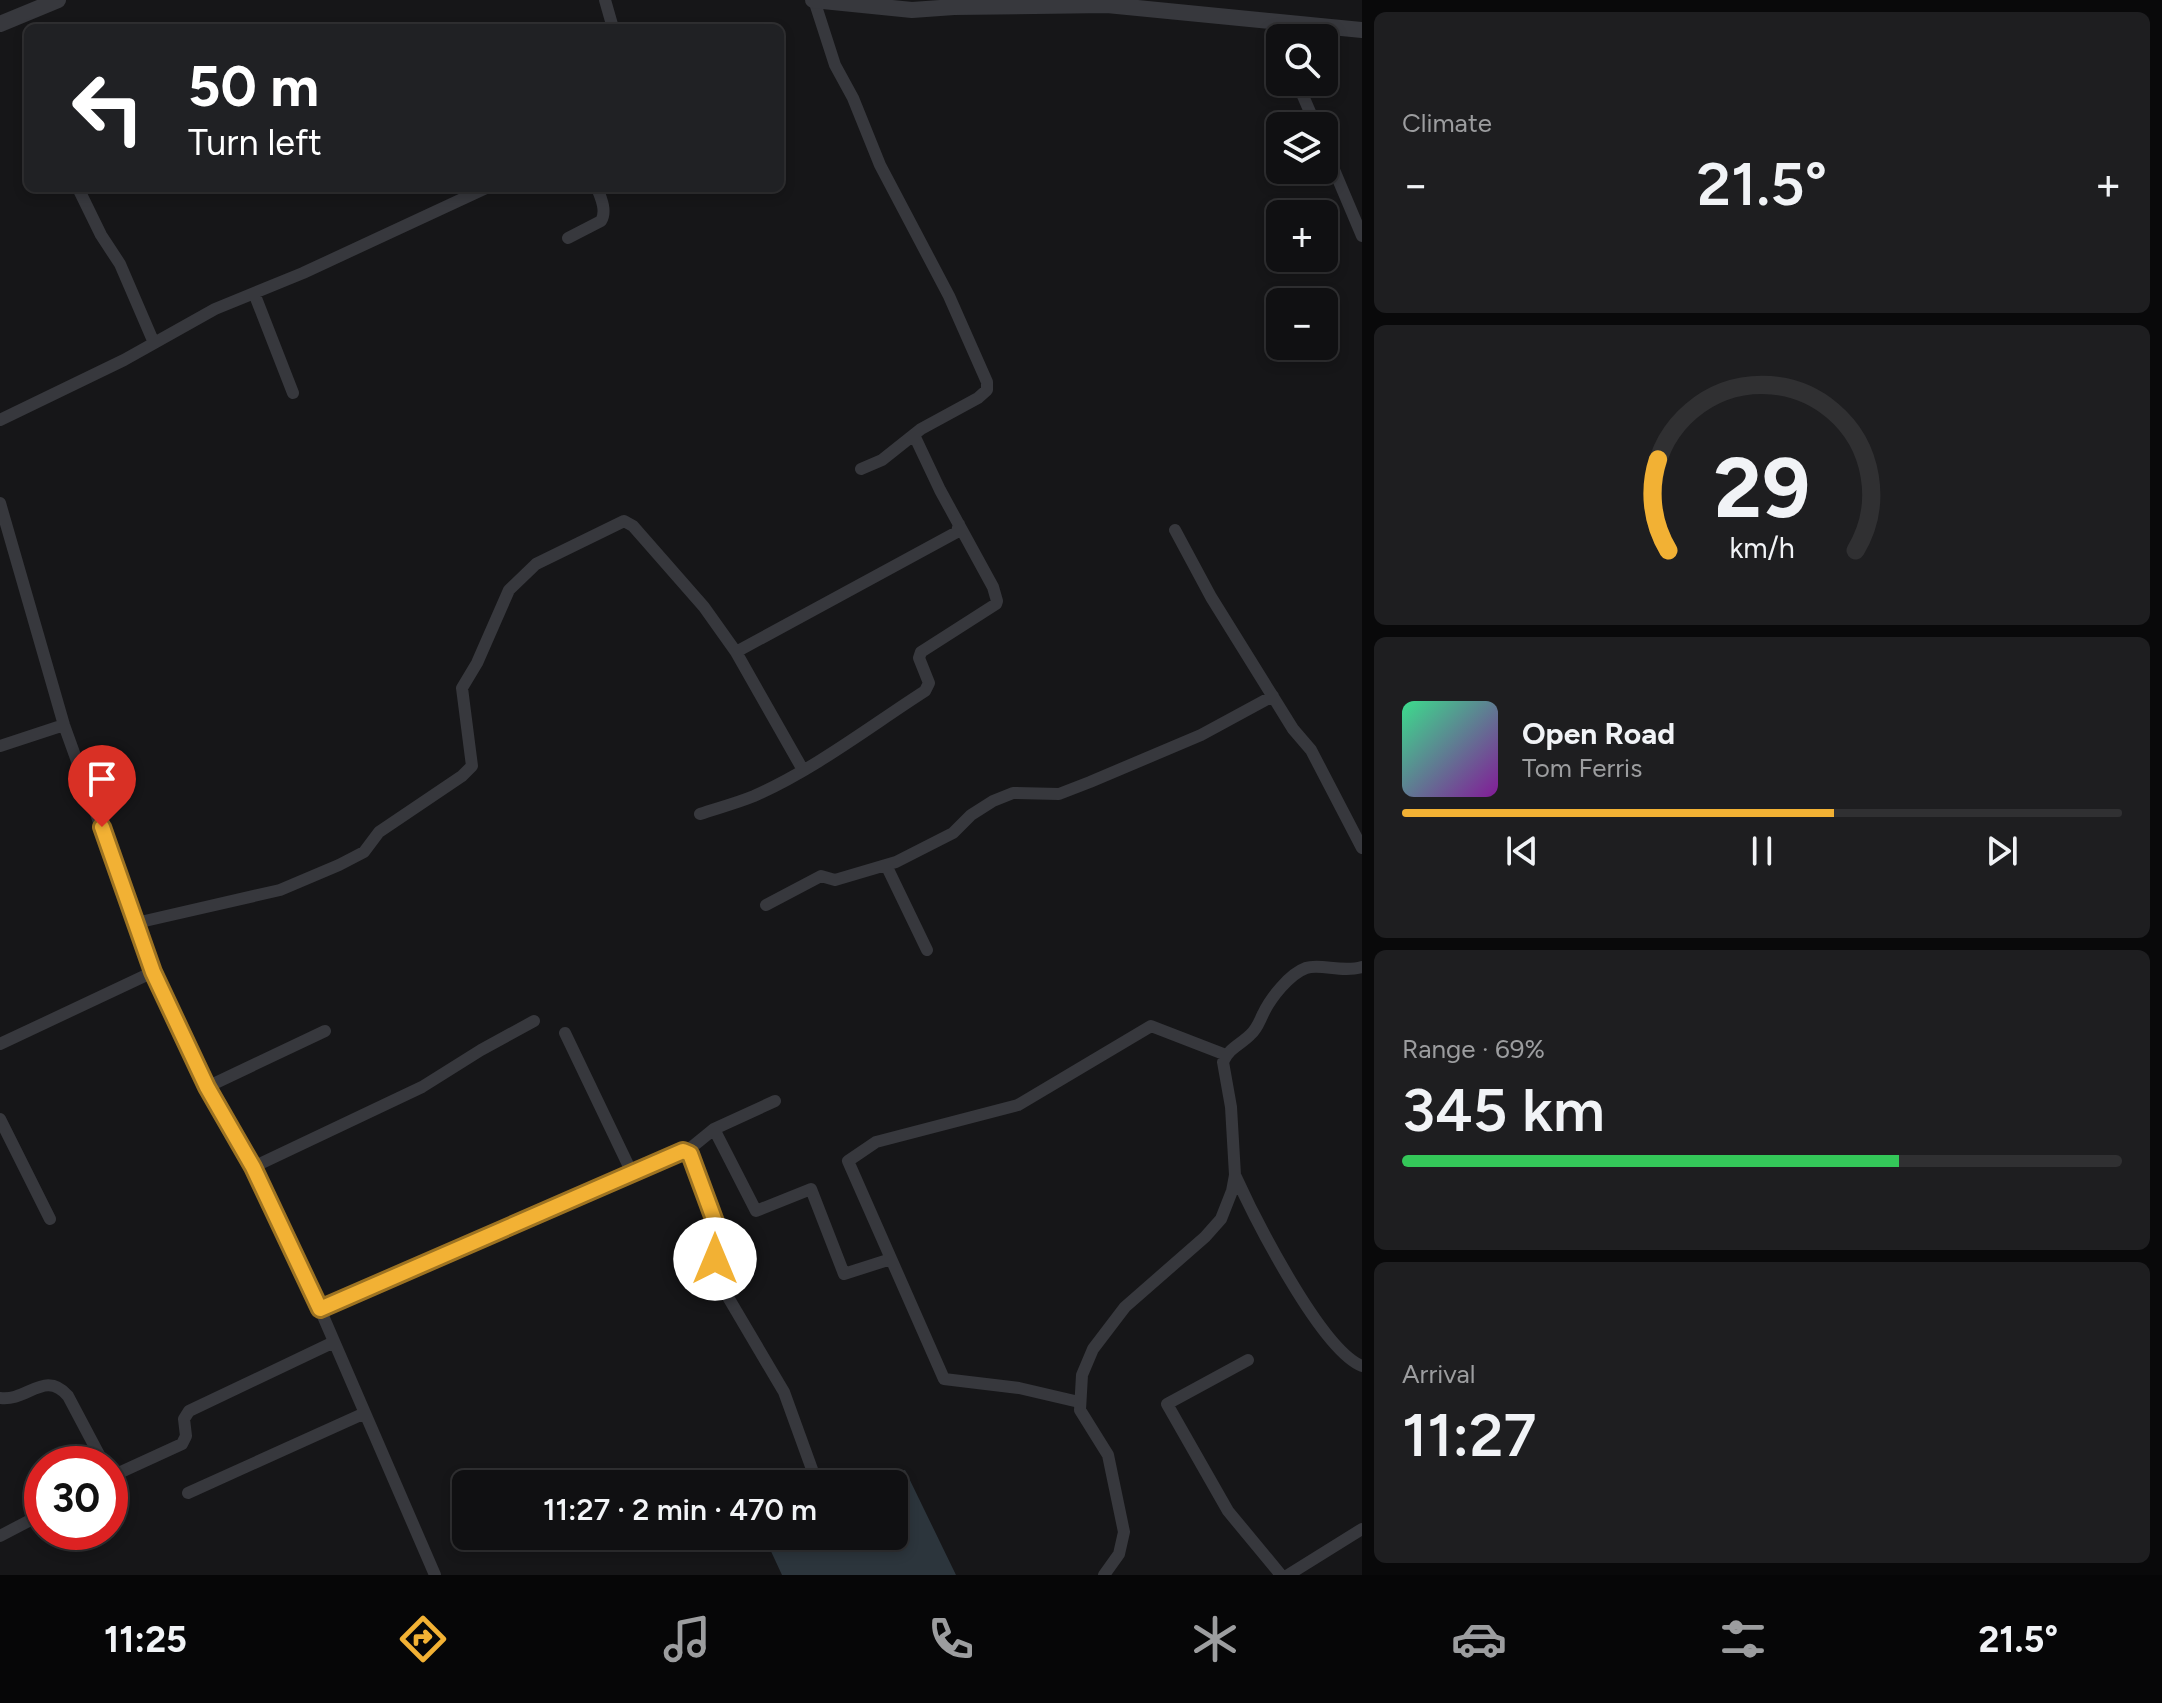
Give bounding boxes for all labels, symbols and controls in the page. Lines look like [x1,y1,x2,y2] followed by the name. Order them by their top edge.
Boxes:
[1266,24,1338,360] map controls
[1266,24,1338,96] button: search
[188,53,319,120] text: 50 m
[56,56,160,160] icon: left
[1402,107,1492,139] text: Climate
[1266,112,1338,184] button: layers
[188,121,322,164] text: Turn left
[1697,148,1827,220] text: 21.5°
[1402,158,1429,211] text: −
[2095,158,2122,211] text: +
[1266,200,1338,272] button: +
[1266,288,1338,360] button: −
[1714,437,1810,537] text: 29
[1729,531,1795,565] text: km/h
[1522,715,1675,752] text: Open Road
[68,745,136,827] pin
[1522,752,1642,784] text: Tom Ferris
[80,757,124,801] icon: arrive
[1500,829,1544,873] icon: previous
[1740,829,1784,873] icon: pause
[1980,829,2024,873] icon: next
[1402,1033,1545,1065] text: Range · 69%
[1402,1074,1605,1146] text: 345 km
[673,1217,757,1301] position arrow
[1402,1358,1475,1390] text: Arrival
[1402,1399,1536,1471] text: 11:27
[24,1446,128,1550] speed limit sign: 30
[543,1491,817,1528] text: 11:27 · 2 min · 470 m
[395,1611,451,1667] icon: directions
[659,1611,715,1667] icon: music
[923,1611,979,1667] icon: phone
[1187,1611,1243,1667] icon: climate
[1451,1611,1507,1667] icon: car
[1715,1611,1771,1667] icon: filters
[104,1618,187,1661] text: 11:25
[1979,1618,2058,1661] text: 21.5°

